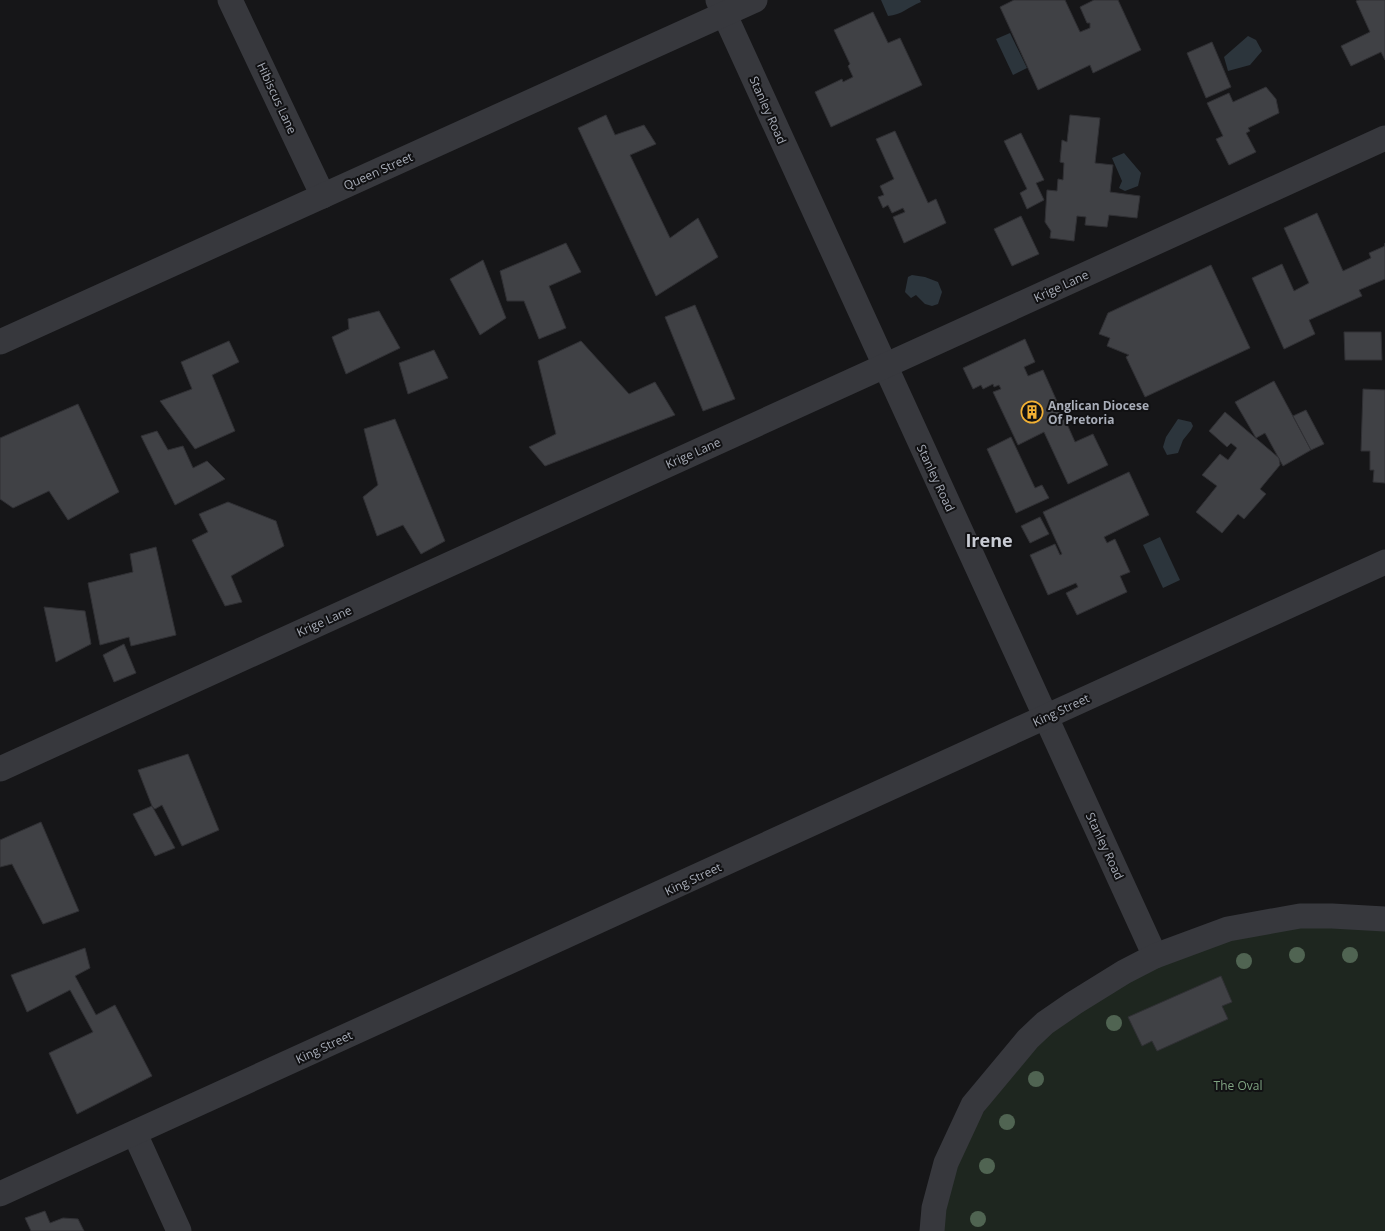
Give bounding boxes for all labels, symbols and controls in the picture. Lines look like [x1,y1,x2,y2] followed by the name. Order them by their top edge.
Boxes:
[253,60,301,137] street label: Hibiscus Lane
[746,73,790,147] street label: Stanley Road
[341,148,415,194] street label: Queen Street
[1031,266,1091,306] street label: Krige Lane
[1048,397,1149,428] place label: Anglican Diocese Of Pretoria
[1020,400,1044,424] building icon: Anglican Diocese Of Pretoria
[663,433,723,473] street label: Krige Lane
[913,442,959,514] street label: Stanley Road
[965,528,1013,552] district label: Irene
[294,601,354,641] street label: Krige Lane
[1030,689,1092,731] street label: King Street
[1082,810,1128,882] street label: Stanley Road
[662,858,724,900] street label: King Street
[293,1026,355,1068] street label: King Street
[1214,1077,1262,1094] park label: The Oval

